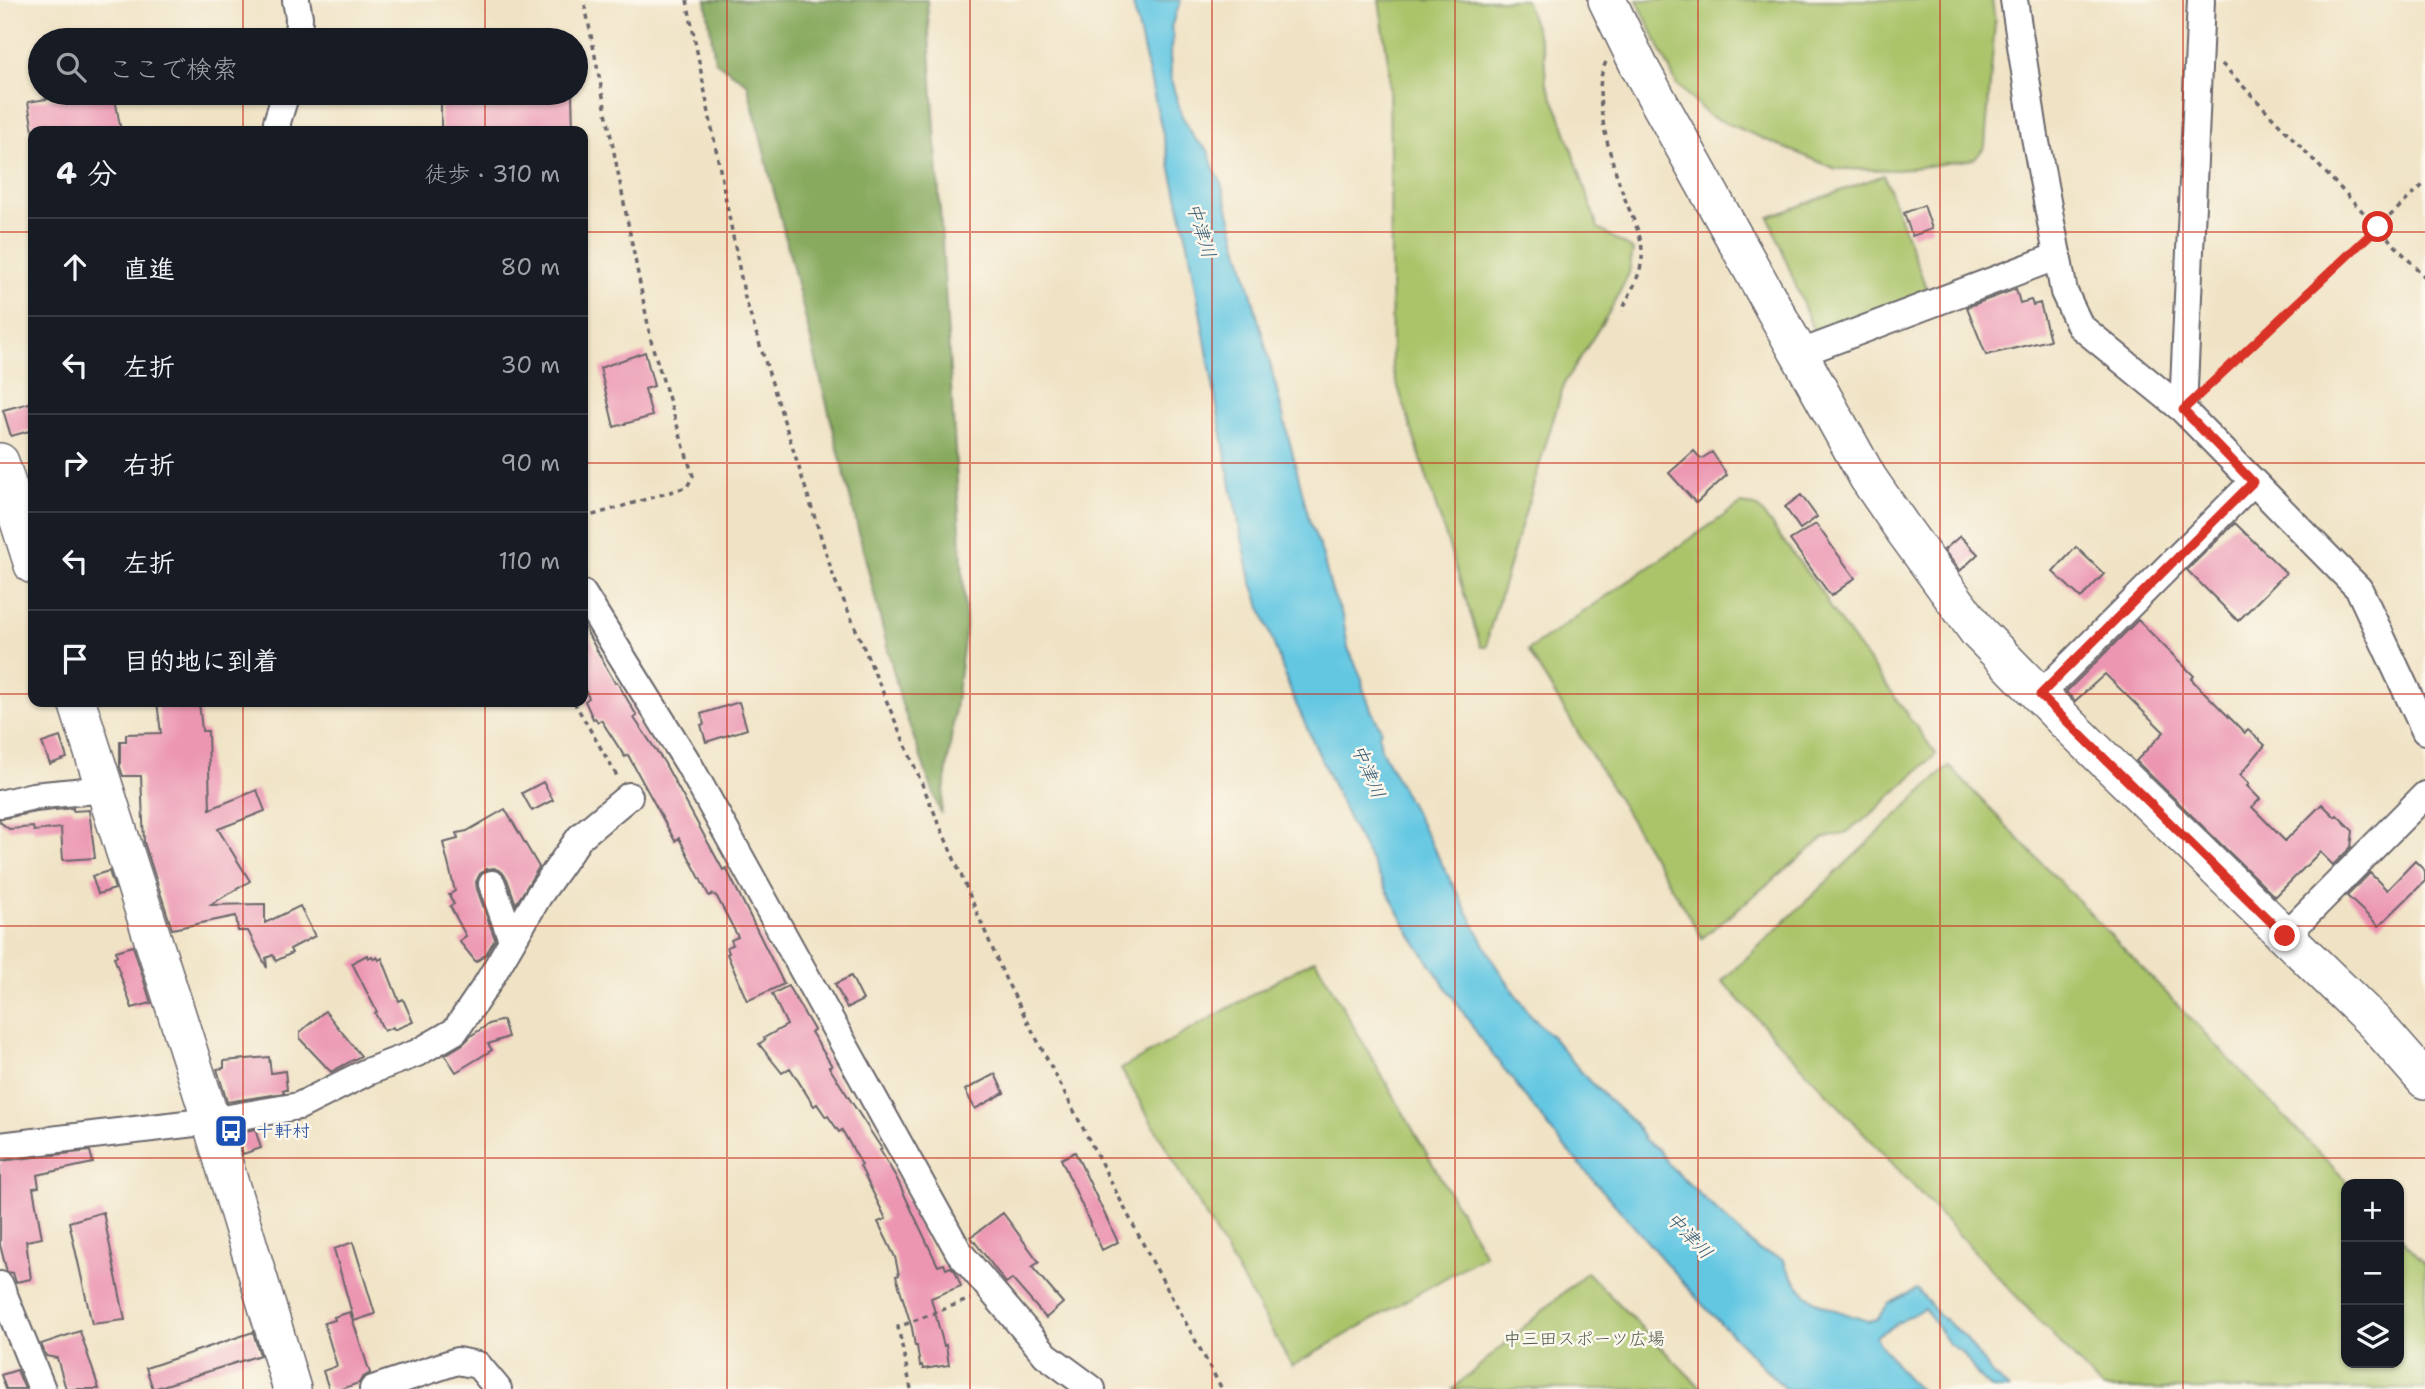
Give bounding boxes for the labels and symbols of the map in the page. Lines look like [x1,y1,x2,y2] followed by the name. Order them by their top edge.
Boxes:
[1181,199,1222,261] water label: 中津川
[2362,211,2393,242] route start
[1346,740,1391,802] water label: 中津川
[2269,920,2300,951] route end
[212,1112,250,1150] bus stop icon: 十軒村
[256,1119,310,1143] place label: 十軒村
[1661,1206,1718,1265] water label: 中津川
[1503,1327,1665,1351] park label: 中三田スポーツ広場

